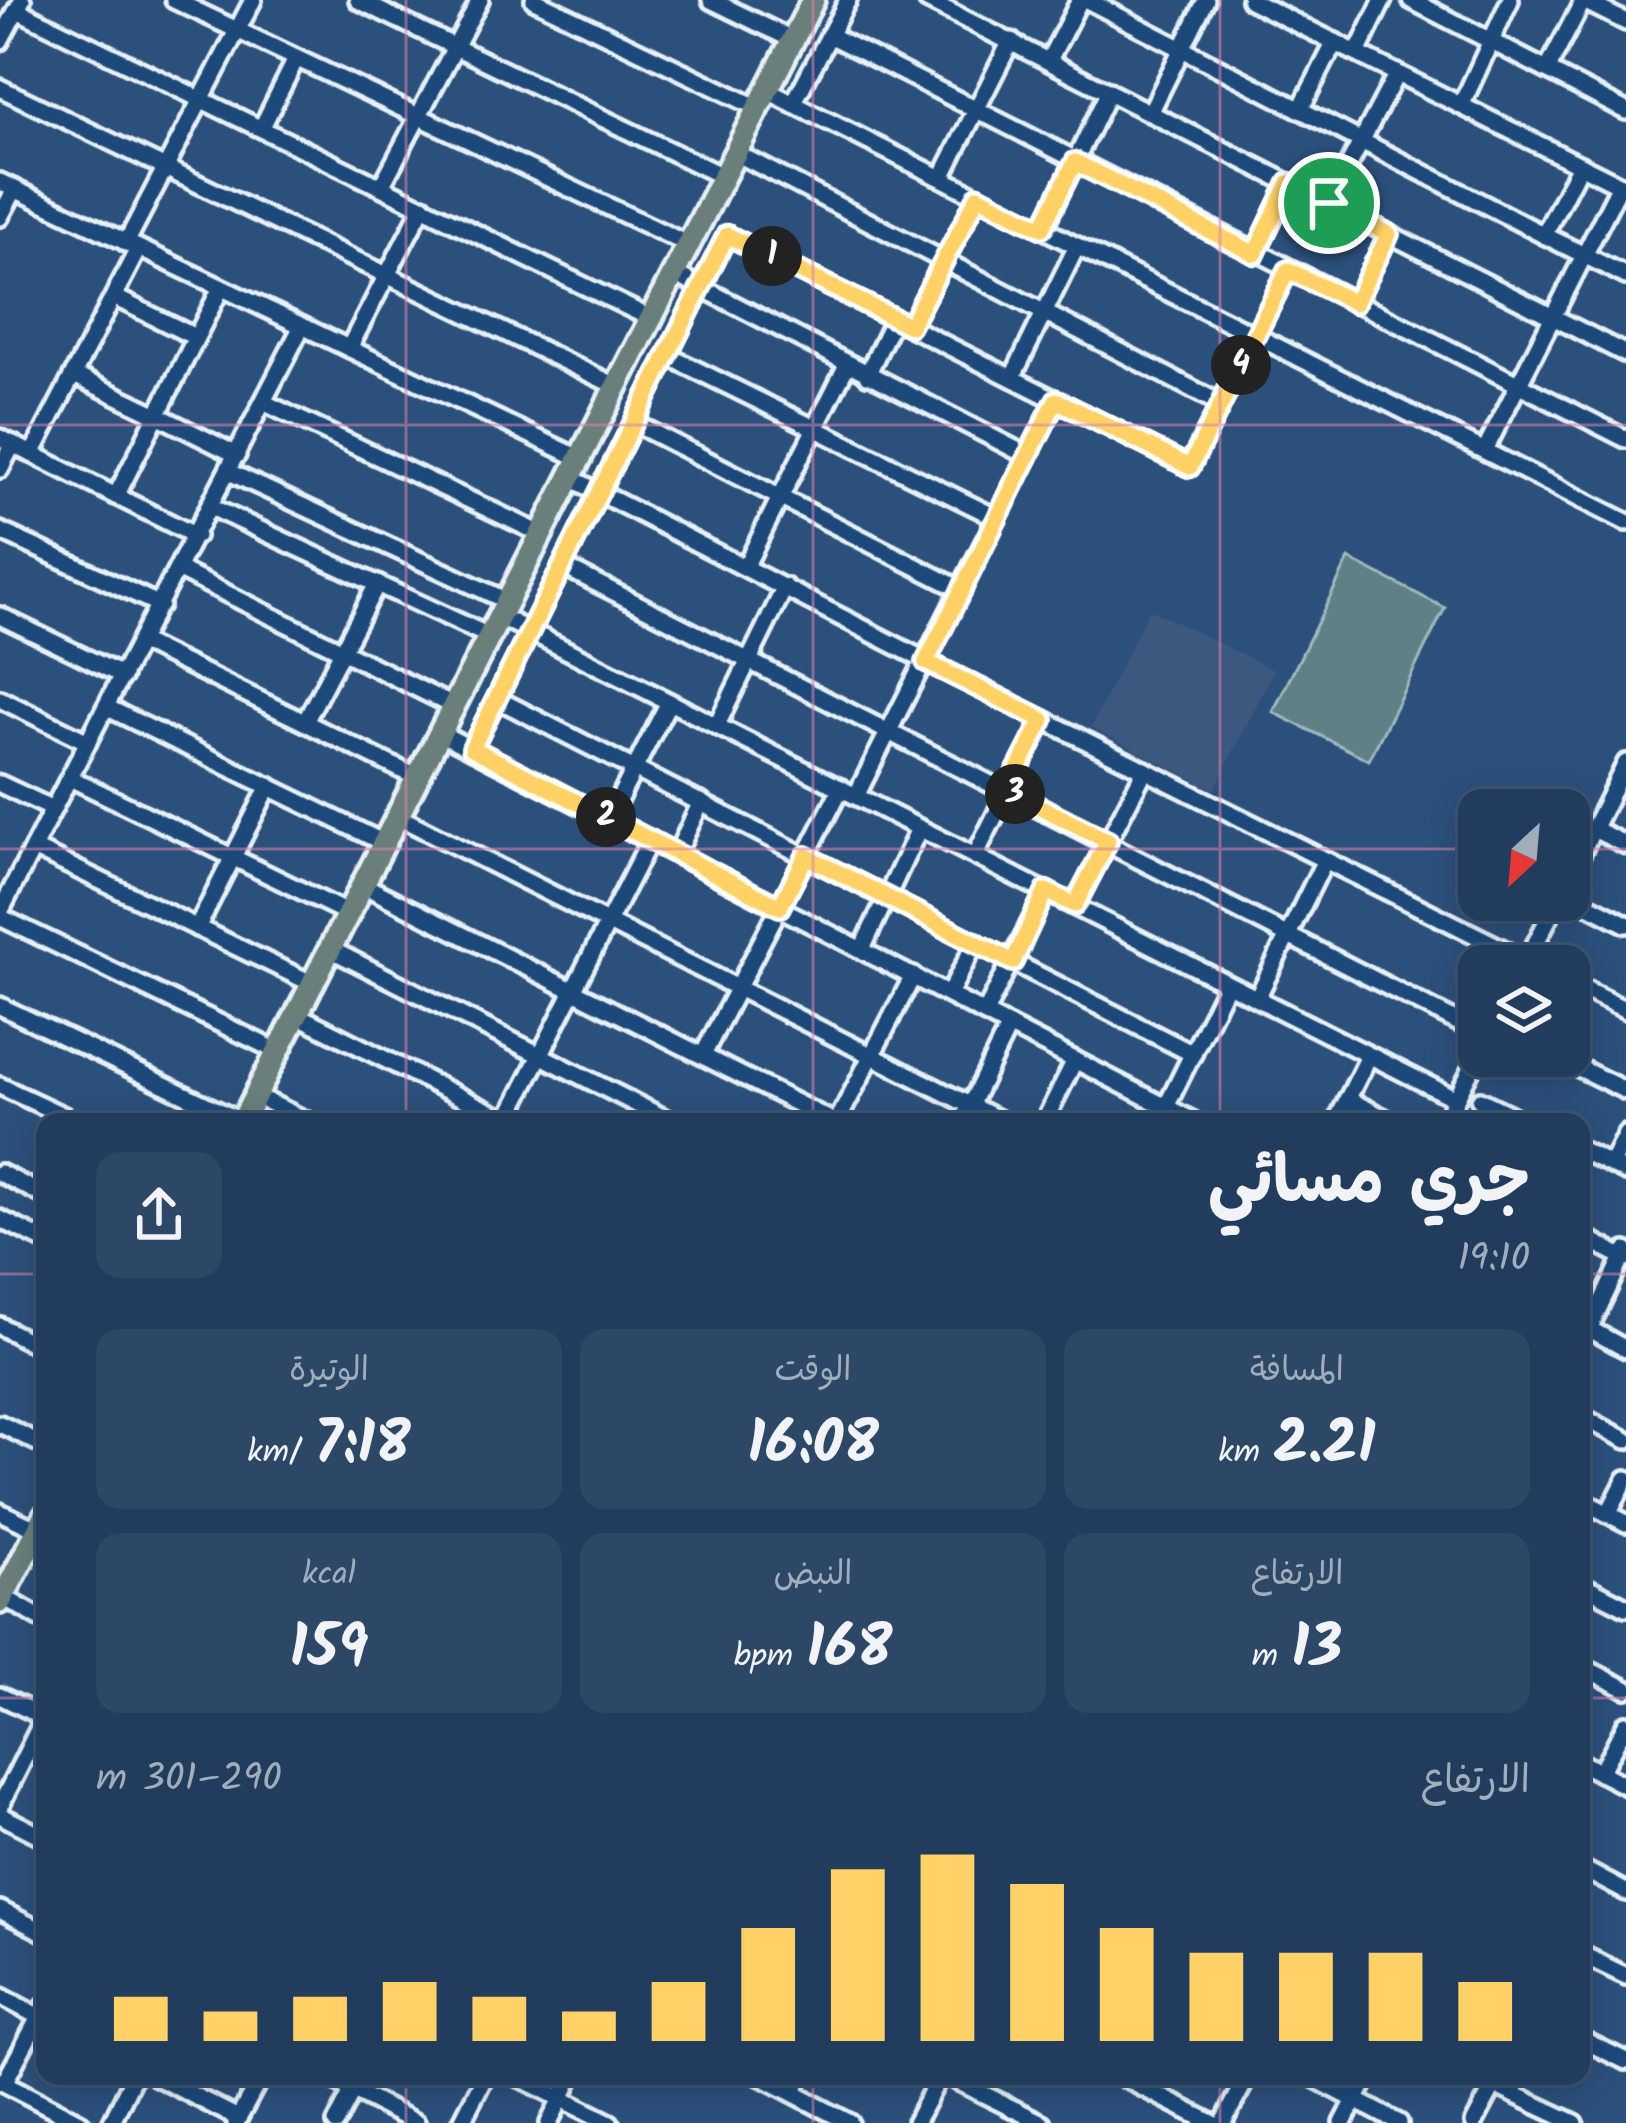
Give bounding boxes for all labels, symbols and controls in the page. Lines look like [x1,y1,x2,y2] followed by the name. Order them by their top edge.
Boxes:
[1278,152,1380,254] pin
[1296,170,1362,236] icon: arrive
[742,226,802,286] pin: 1
[767,229,777,282] text: 1
[1211,335,1271,395] pin: 4
[1232,338,1250,391] text: 4
[985,764,1045,824] pin: 3
[1006,767,1024,820] text: 3
[576,787,636,847] pin: 2
[1458,789,1590,921] north arrow
[1458,789,1590,1077] map controls
[596,790,616,843] text: 2
[1458,945,1590,1077] button: layers
[1208,1131,1530,1236] text: جري مسائي
[96,1152,222,1278] button: share
[1457,1229,1530,1291] text: 19:10
[289,1345,369,1398] text: الوتيرة
[775,1345,852,1398] text: الوقت
[1250,1345,1344,1398] text: المسافة
[314,1398,411,1494] text: 7:18
[747,1398,879,1494] text: 16:08
[1273,1398,1376,1494] text: 2.21
[247,1427,314,1480] text: /km
[1218,1427,1273,1480] text: km
[302,1549,356,1602] text: kcal
[774,1549,852,1602] text: النبض
[1251,1549,1343,1602] text: الارتفاع
[290,1602,368,1698] text: 159
[806,1602,892,1698] text: 168
[1291,1602,1342,1698] text: 13
[734,1631,806,1684] text: bpm
[1252,1631,1291,1684] text: m
[96,1749,282,1811] text: 290–301 m
[1421,1751,1530,1813] text: الارتفاع

